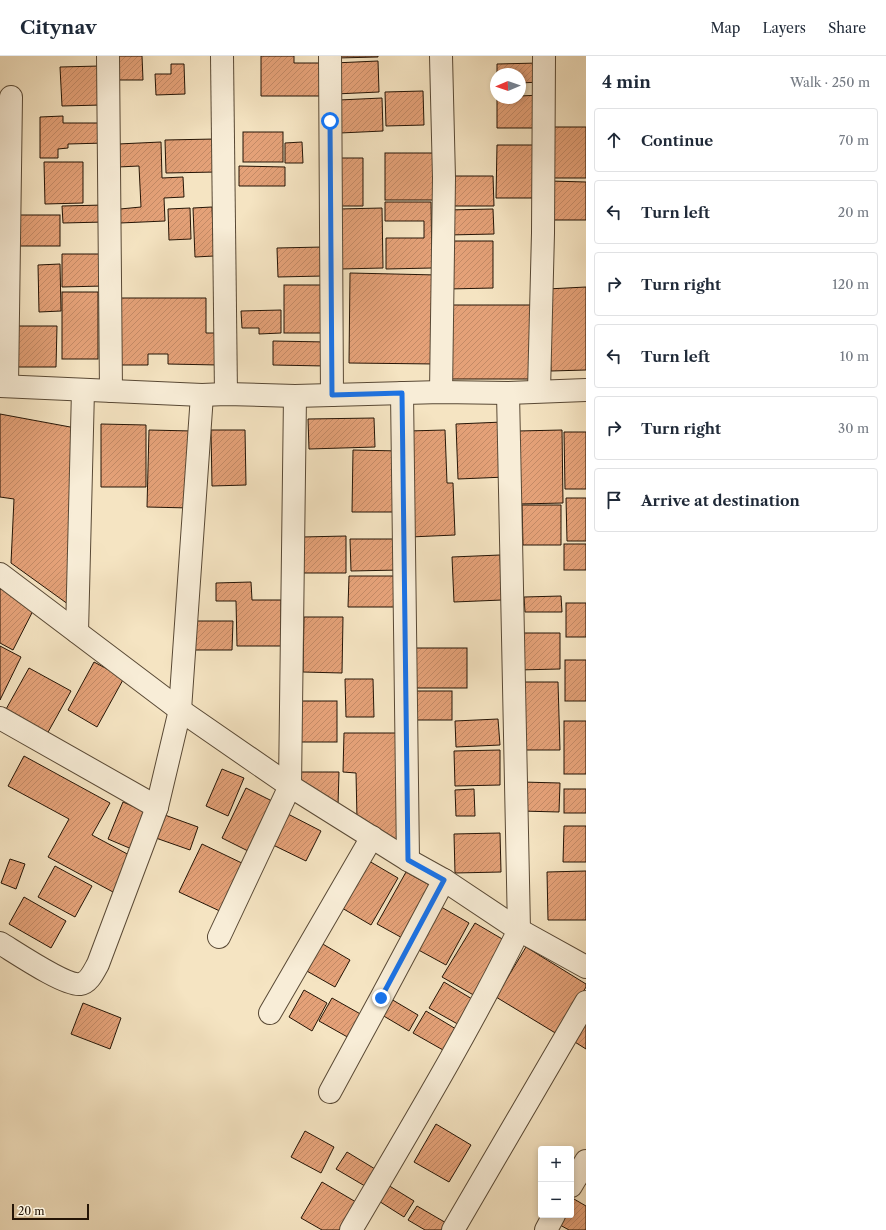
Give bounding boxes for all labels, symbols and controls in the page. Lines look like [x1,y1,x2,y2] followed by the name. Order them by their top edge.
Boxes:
[20,16,97,39] text: Citynav
[710,19,740,37] text: Map
[762,19,806,37] text: Layers
[828,19,866,37] text: Share
[490,68,526,104] north arrow
[602,72,651,92] text: 4 min
[790,74,870,90] text: Walk · 250 m
[321,112,339,130] route start
[603,129,625,151] icon: ahead
[641,131,713,150] text: Continue
[839,132,869,148] text: 70 m
[603,201,625,223] icon: left
[641,203,710,222] text: Turn left
[838,204,869,220] text: 20 m
[603,273,625,295] icon: right
[641,275,721,294] text: Turn right
[832,276,869,292] text: 120 m
[603,345,625,367] icon: left
[641,347,710,366] text: Turn left
[840,348,869,364] text: 10 m
[603,417,625,439] icon: right
[641,419,721,438] text: Turn right
[838,420,869,436] text: 30 m
[603,489,625,511] icon: arrive
[641,491,800,510] text: Arrive at destination
[372,989,390,1007] route end
[538,1146,574,1218] map controls
[538,1146,574,1182] button: +
[538,1182,574,1218] button: −
[12,1202,89,1221] scale bar
[18,1204,44,1218] text: 20 m

